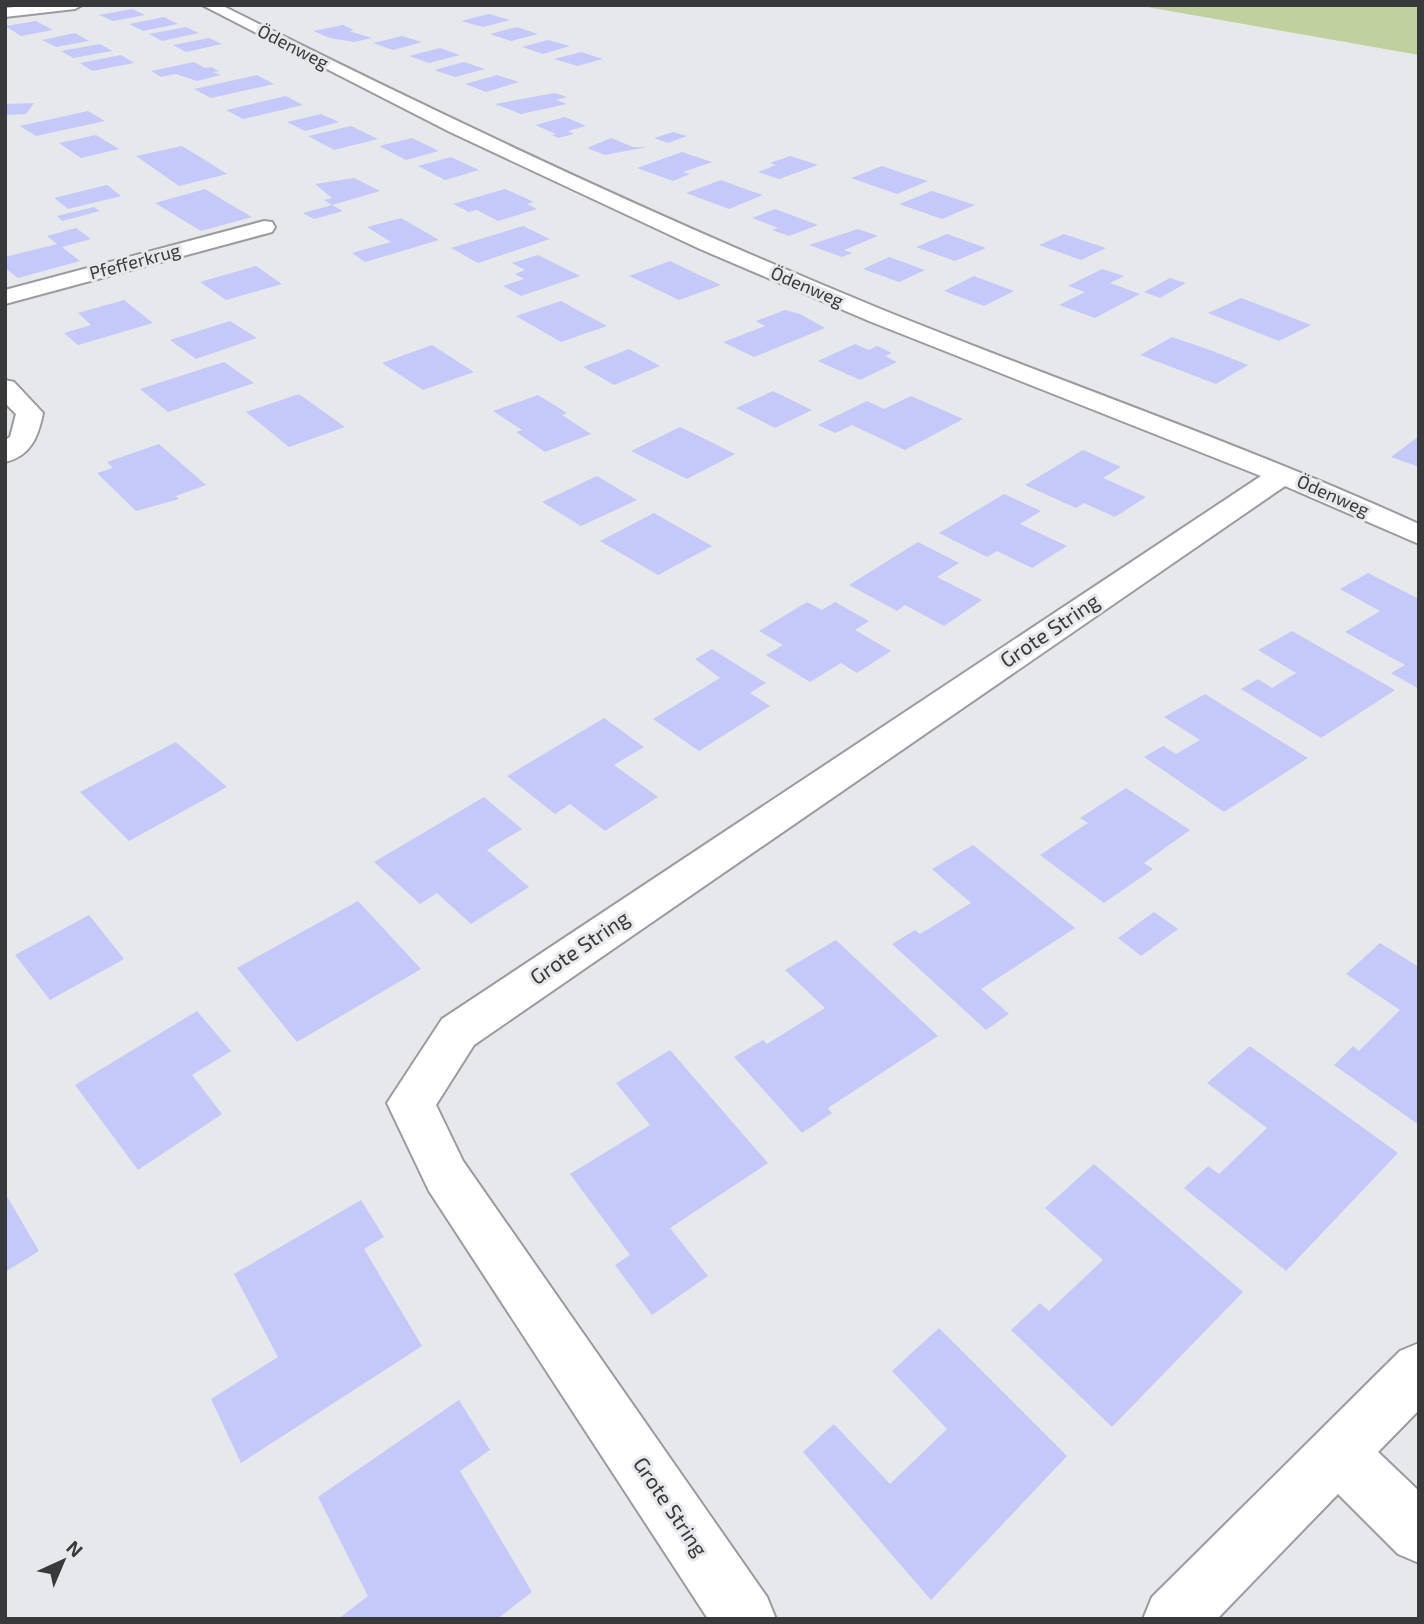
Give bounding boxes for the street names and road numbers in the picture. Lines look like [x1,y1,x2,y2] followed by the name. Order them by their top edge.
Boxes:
[254,19,333,73] street label: Ödenweg
[87,238,183,284] street label: Pfefferkrug
[768,261,847,311] street label: Ödenweg
[1294,469,1373,521] street label: Ödenweg
[995,587,1104,672] street label: Grote String
[525,904,634,989] street label: Grote String
[629,1452,714,1561] street label: Grote String

